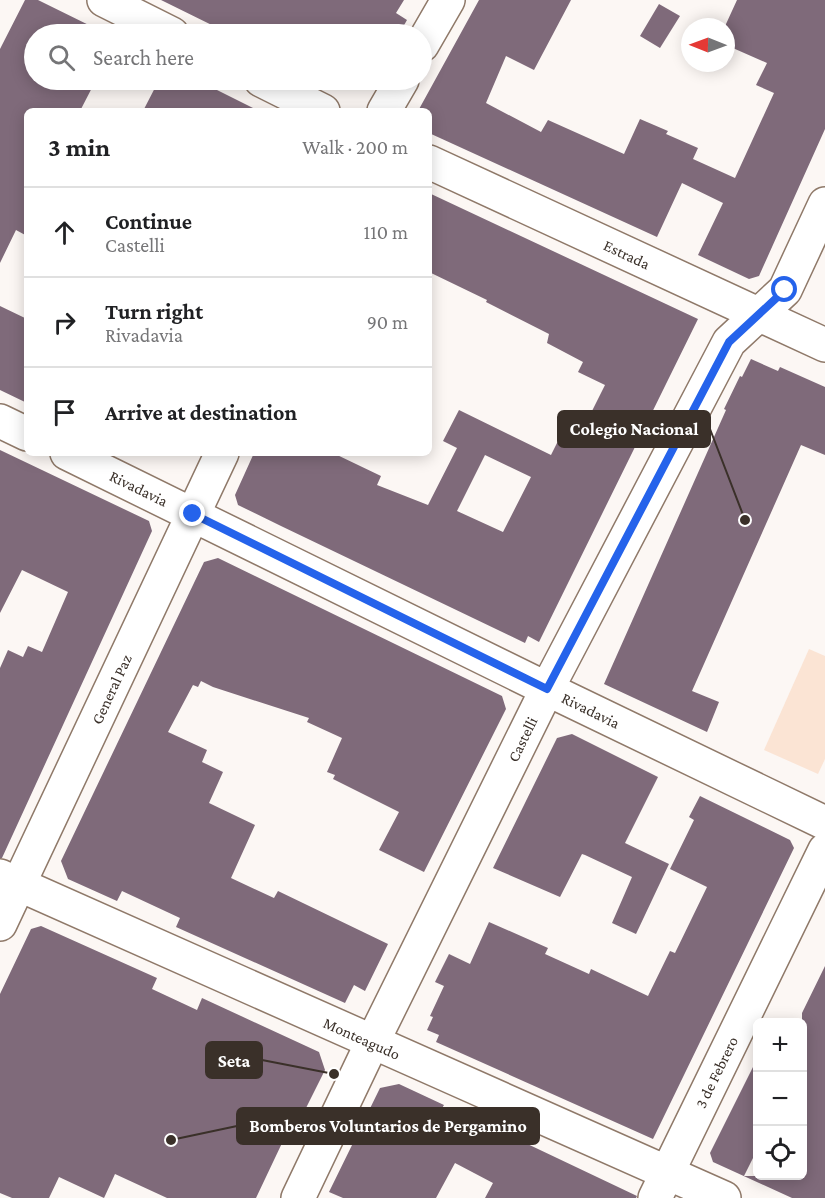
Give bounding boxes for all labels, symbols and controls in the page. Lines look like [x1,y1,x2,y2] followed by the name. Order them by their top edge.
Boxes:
[681,18,735,72] north arrow
[24,24,432,90] search box
[45,41,78,74] icon: search
[93,45,194,70] text: Search here
[48,133,110,162] text: 3 min
[302,136,408,158] text: Walk · 200 m
[105,209,192,234] text: Continue
[48,216,81,249] icon: ahead
[364,221,408,243] text: 110 m
[105,234,165,256] text: Castelli
[601,236,653,273] street label: Estrada
[771,276,797,302] route start
[105,299,203,324] text: Turn right
[48,306,81,339] icon: right
[367,311,408,333] text: 90 m
[105,324,183,346] text: Rivadavia
[48,396,81,429] icon: arrive
[105,400,297,425] text: Arrive at destination
[558,411,710,447] callout: Colegio Nacional
[570,419,698,439] text: Colegio Nacional
[107,467,171,510] street label: Rivadavia
[179,500,205,526] route end
[88,652,135,727] street label: General Paz
[559,689,623,732] street label: Rivadavia
[504,714,541,764] street label: Castelli
[320,1014,403,1064] street label: Monteagudo
[753,1018,807,1180] map controls
[753,1018,807,1072] button: +
[692,1034,741,1111] street label: 3 de Febrero
[206,1042,262,1078] callout: Seta
[218,1051,250,1071] text: Seta
[753,1072,807,1126] button: −
[237,1108,539,1144] callout: Bomberos Voluntarios de Pergamino
[249,1116,527,1136] text: Bomberos Voluntarios de Pergamino
[753,1126,807,1180] button: locate

